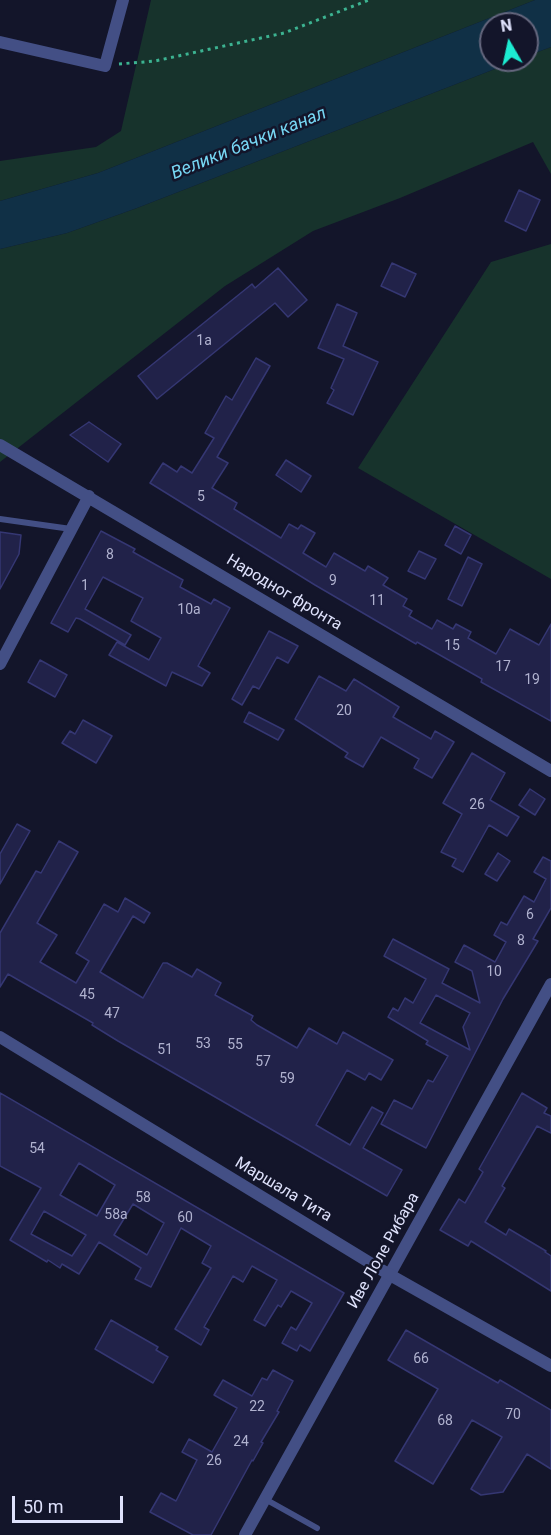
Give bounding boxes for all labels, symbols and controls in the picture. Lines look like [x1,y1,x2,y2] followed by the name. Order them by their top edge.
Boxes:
[479,12,539,72] north arrow
[499,15,513,36] text: N
[168,103,330,185] water label: Велики бачки канал
[196,333,212,349] house number: 1a
[197,489,205,505] house number: 5
[106,547,114,563] house number: 8
[223,551,345,635] street label: Народног фронта
[329,573,337,589] house number: 9
[81,578,89,594] house number: 1
[369,593,385,609] house number: 11
[177,602,201,618] house number: 10a
[444,638,460,654] house number: 15
[495,659,511,675] house number: 17
[524,672,540,688] house number: 19
[336,703,352,719] house number: 20
[469,797,485,813] house number: 26
[526,907,534,923] house number: 6
[517,933,525,949] house number: 8
[486,964,502,980] house number: 10
[79,987,95,1003] house number: 45
[104,1006,120,1022] house number: 47
[195,1036,211,1052] house number: 53
[227,1037,243,1053] house number: 55
[157,1042,173,1058] house number: 51
[255,1054,271,1070] house number: 57
[279,1071,295,1087] house number: 59
[29,1141,45,1157] house number: 54
[231,1154,335,1226] street label: Маршала Тита
[135,1190,151,1206] house number: 58
[344,1190,424,1312] street label: Иве Лоле Рибара
[104,1207,128,1223] house number: 58a
[177,1210,193,1226] house number: 60
[413,1351,429,1367] house number: 66
[249,1399,265,1415] house number: 22
[505,1407,521,1423] house number: 70
[437,1413,453,1429] house number: 68
[233,1434,249,1450] house number: 24
[206,1453,222,1469] house number: 26
[15,1484,126,1522] scale bar
[23,1496,63,1517] text: 50 m

